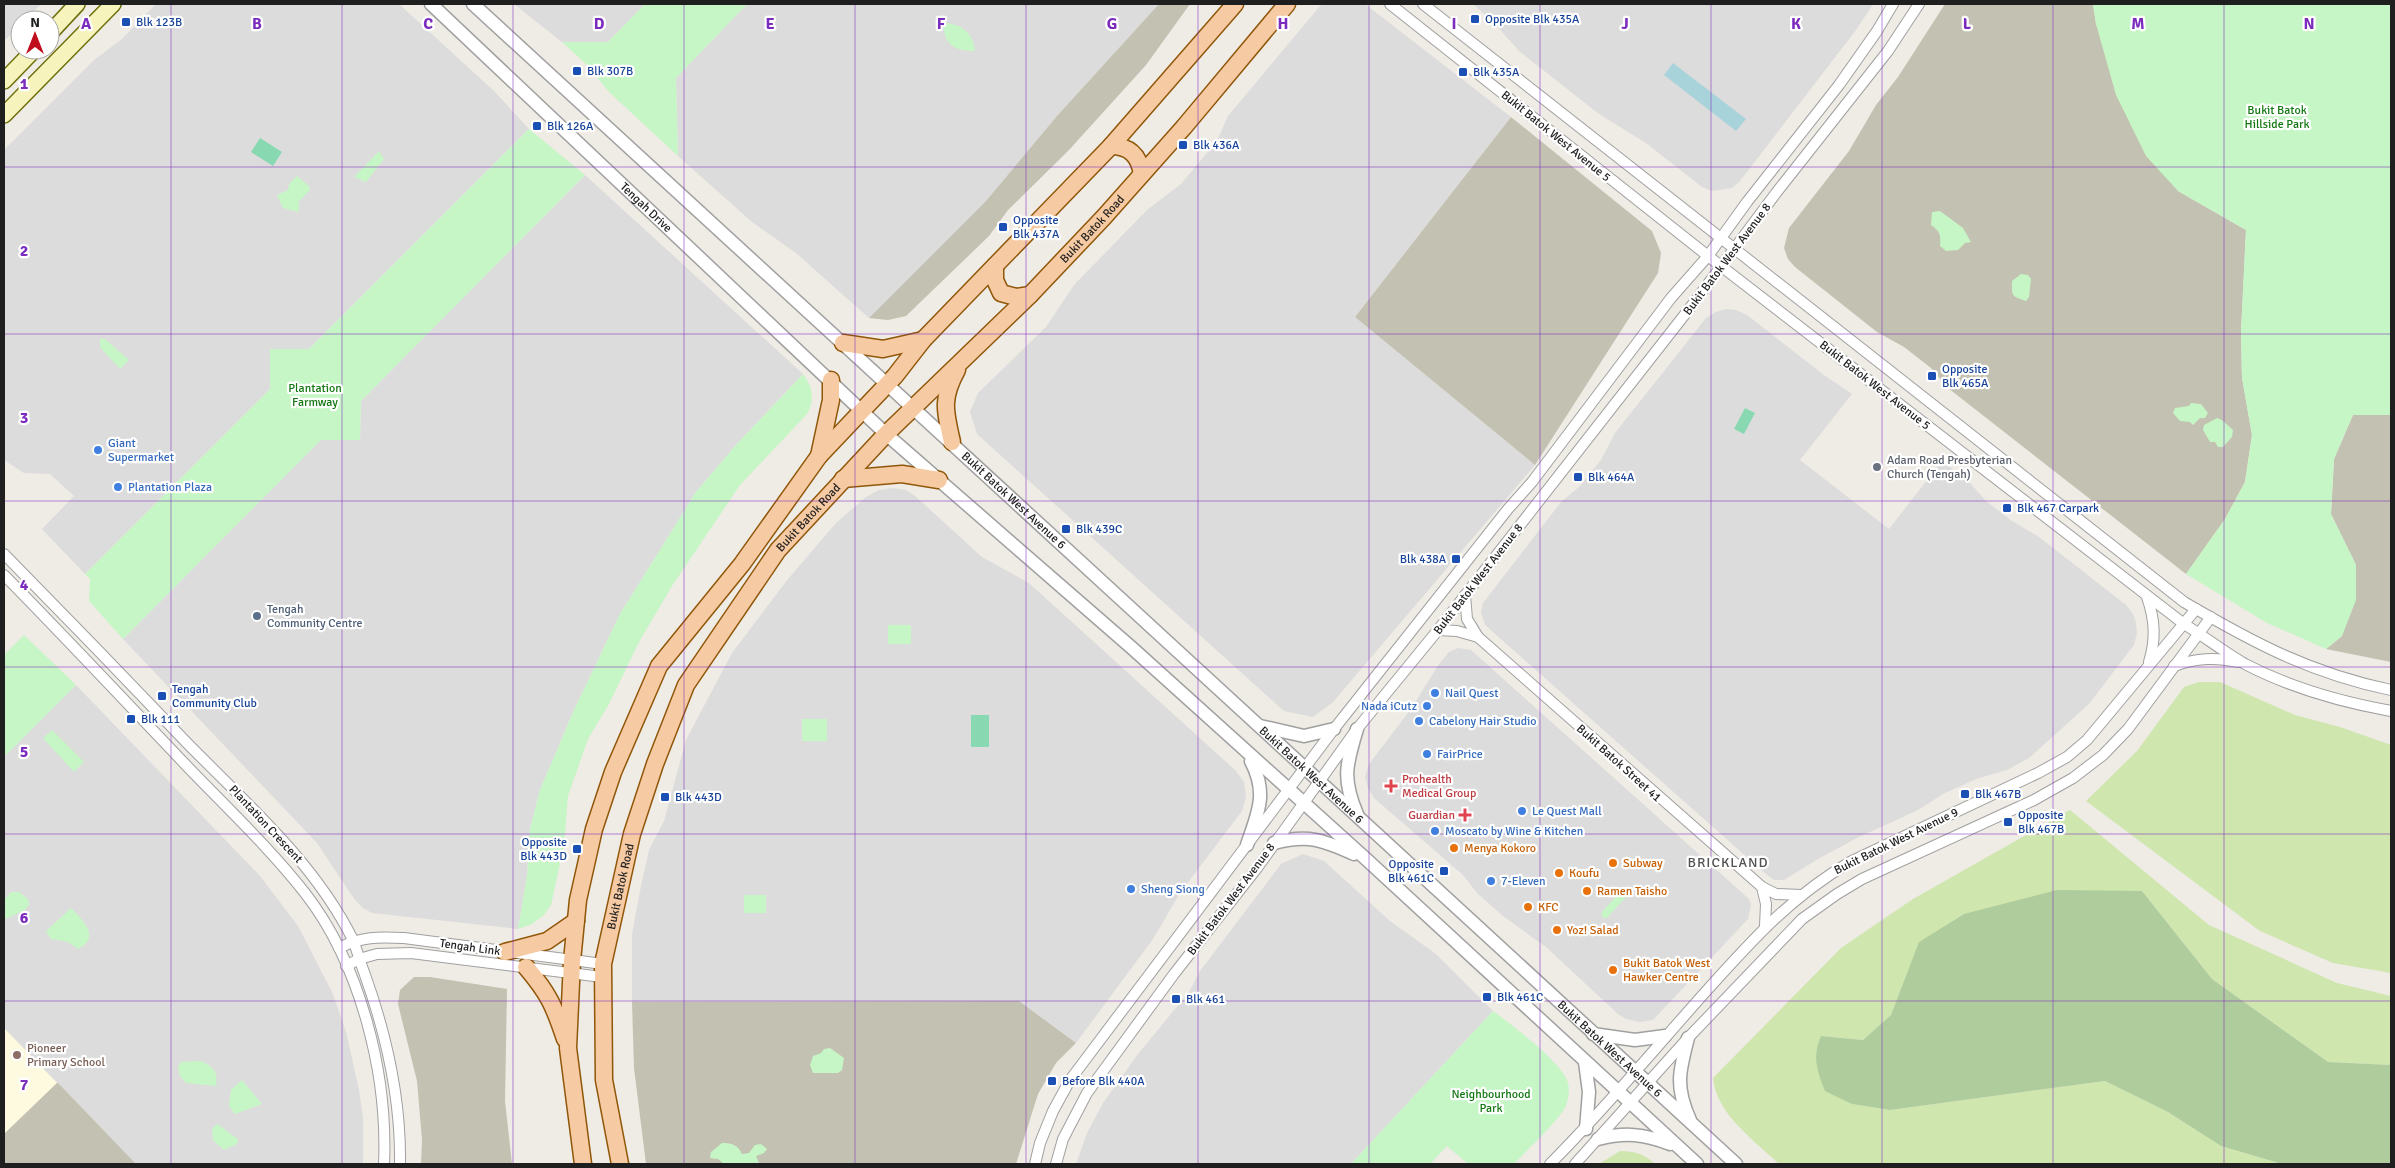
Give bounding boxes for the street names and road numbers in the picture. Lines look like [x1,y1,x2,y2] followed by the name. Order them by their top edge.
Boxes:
[1498,88,1613,185] street label: Bukit Batok West Avenue 5
[617,180,675,236] street label: Tengah Drive
[1057,192,1128,267] street label: Bukit Batok Road
[1680,200,1774,318] street label: Bukit Batok West Avenue 8
[1816,337,1933,433] street label: Bukit Batok West Avenue 5
[958,449,1069,553] street label: Bukit Batok West Avenue 6
[773,481,844,555] street label: Bukit Batok Road
[1430,521,1526,638] street label: Bukit Batok West Avenue 8
[1573,721,1664,805] street label: Bukit Batok Street 41
[1256,723,1366,827] street label: Bukit Batok West Avenue 6
[226,782,306,866] street label: Plantation Crescent
[1832,805,1961,878] street label: Bukit Batok West Avenue 9
[1184,840,1278,958] street label: Bukit Batok West Avenue 8
[604,842,638,931] street label: Bukit Batok Road
[439,936,501,959] street label: Tengah Link
[1554,998,1665,1101] street label: Bukit Batok West Avenue 6

